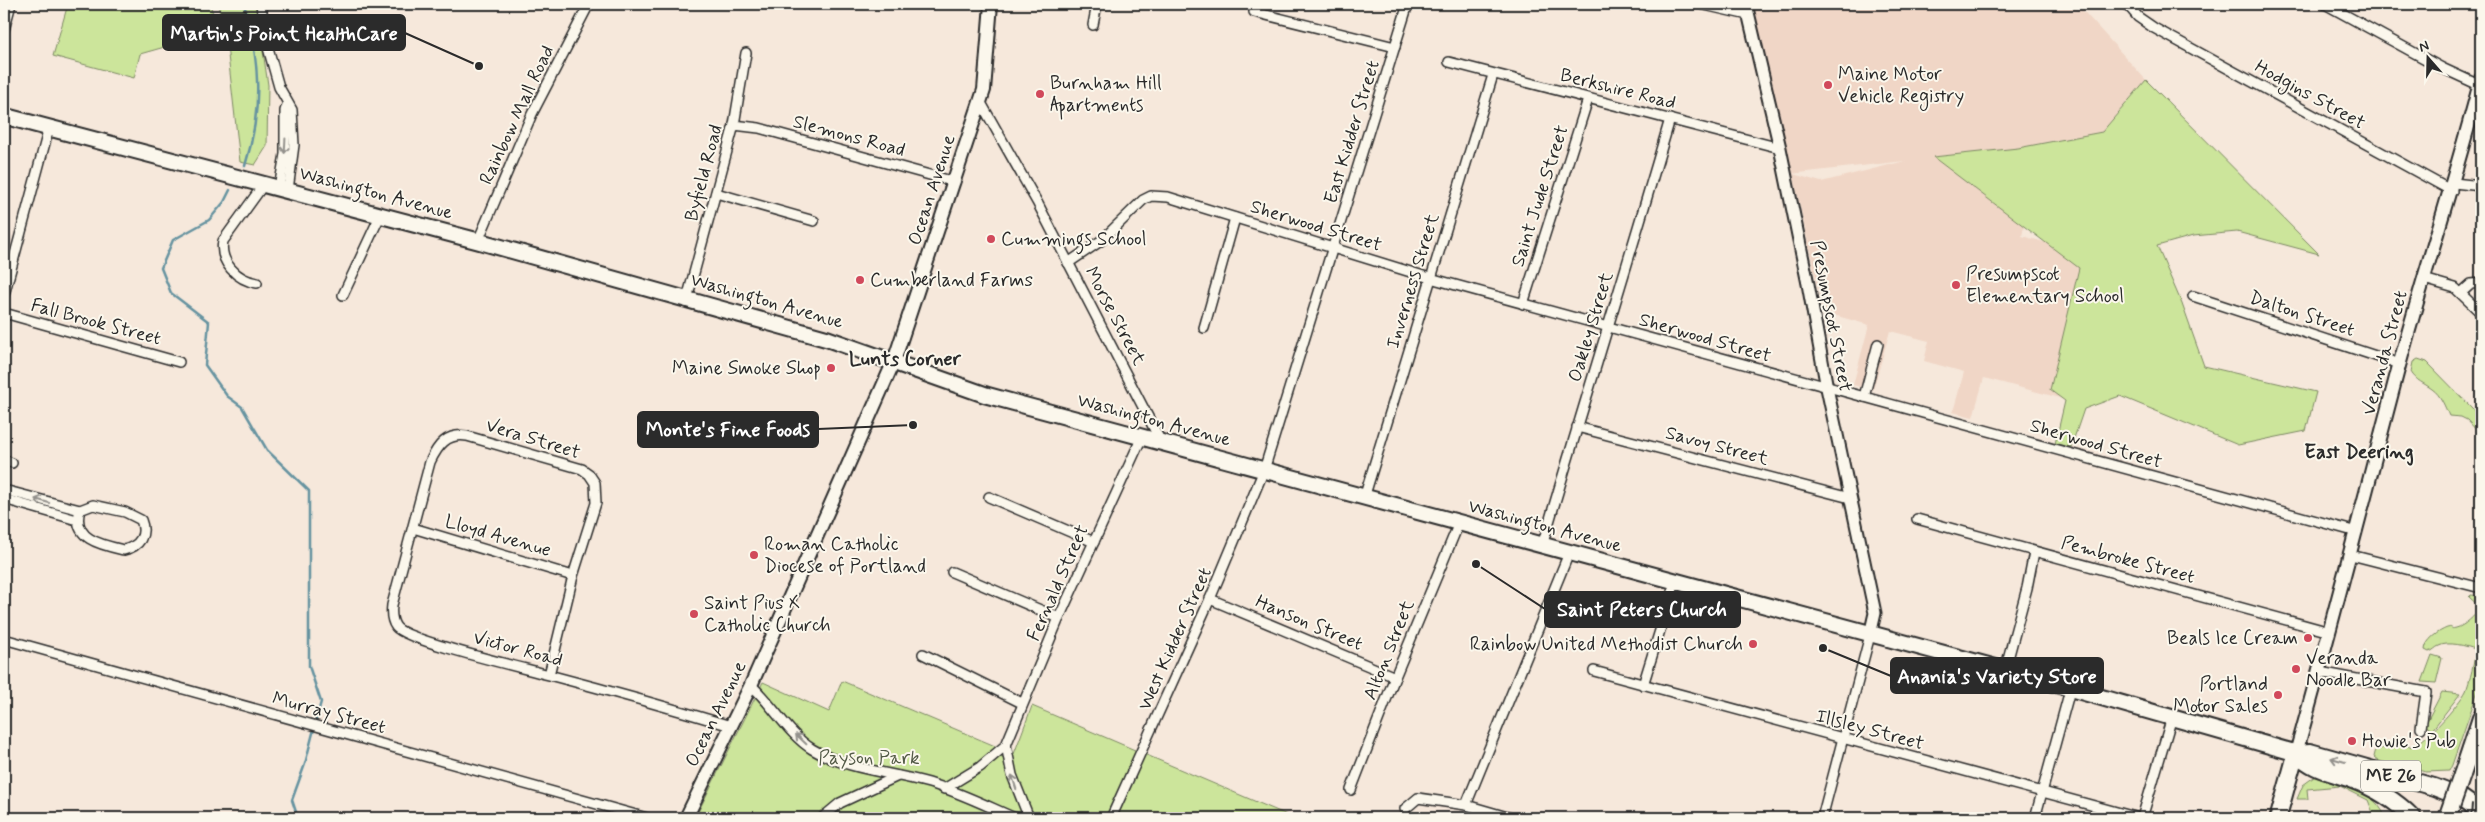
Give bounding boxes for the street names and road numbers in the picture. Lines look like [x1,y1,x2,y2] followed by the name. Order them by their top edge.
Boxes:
[474,41,560,189] street label: Rainbow Mall Road
[2249,54,2370,137] street label: Hodgins Street
[1318,57,1386,207] street label: East Kidder Street
[1558,63,1678,115] street label: Berkshire Road
[790,109,908,163] street label: Slemons Road
[679,122,729,224] street label: Byfield Road
[1505,122,1575,270] street label: Saint Jude Street
[902,132,962,248] street label: Ocean Avenue
[296,160,456,228] street label: Washington Avenue
[1247,194,1385,258] street label: Sherwood Street
[1381,211,1445,351] street label: Inverness Street
[1804,238,1858,394] street label: Presumpscot Street
[1079,262,1151,370] street label: Morse Street
[687,267,846,338] street label: Washington Avenue
[1562,269,1620,385] street label: Oakley Street
[2246,285,2358,343] street label: Dalton Street
[2356,288,2414,418] street label: Veranda Street
[28,293,164,351] street label: Fall Brook Street
[1636,307,1774,369] street label: Sherwood Street
[1074,387,1234,455] street label: Washington Avenue
[483,413,583,465] street label: Vera Street
[2027,413,2165,475] street label: Sherwood Street
[1663,420,1771,472] street label: Savoy Street
[1465,493,1625,561] street label: Washington Avenue
[442,509,554,563] street label: Lloyd Avenue
[1021,521,1095,645] street label: Fernald Street
[2059,530,2197,590] street label: Pembroke Street
[1132,564,1218,714] street label: West Kidder Street
[1252,589,1366,657] street label: Hanson Street
[1358,596,1420,704] street label: Alton Street
[470,625,566,673] street label: Victor Road
[680,657,752,771] street label: Ocean Avenue
[269,686,388,741] street label: Murray Street
[1813,704,1927,756] street label: Illsley Street
[2361,760,2421,791] road number: ME 26

